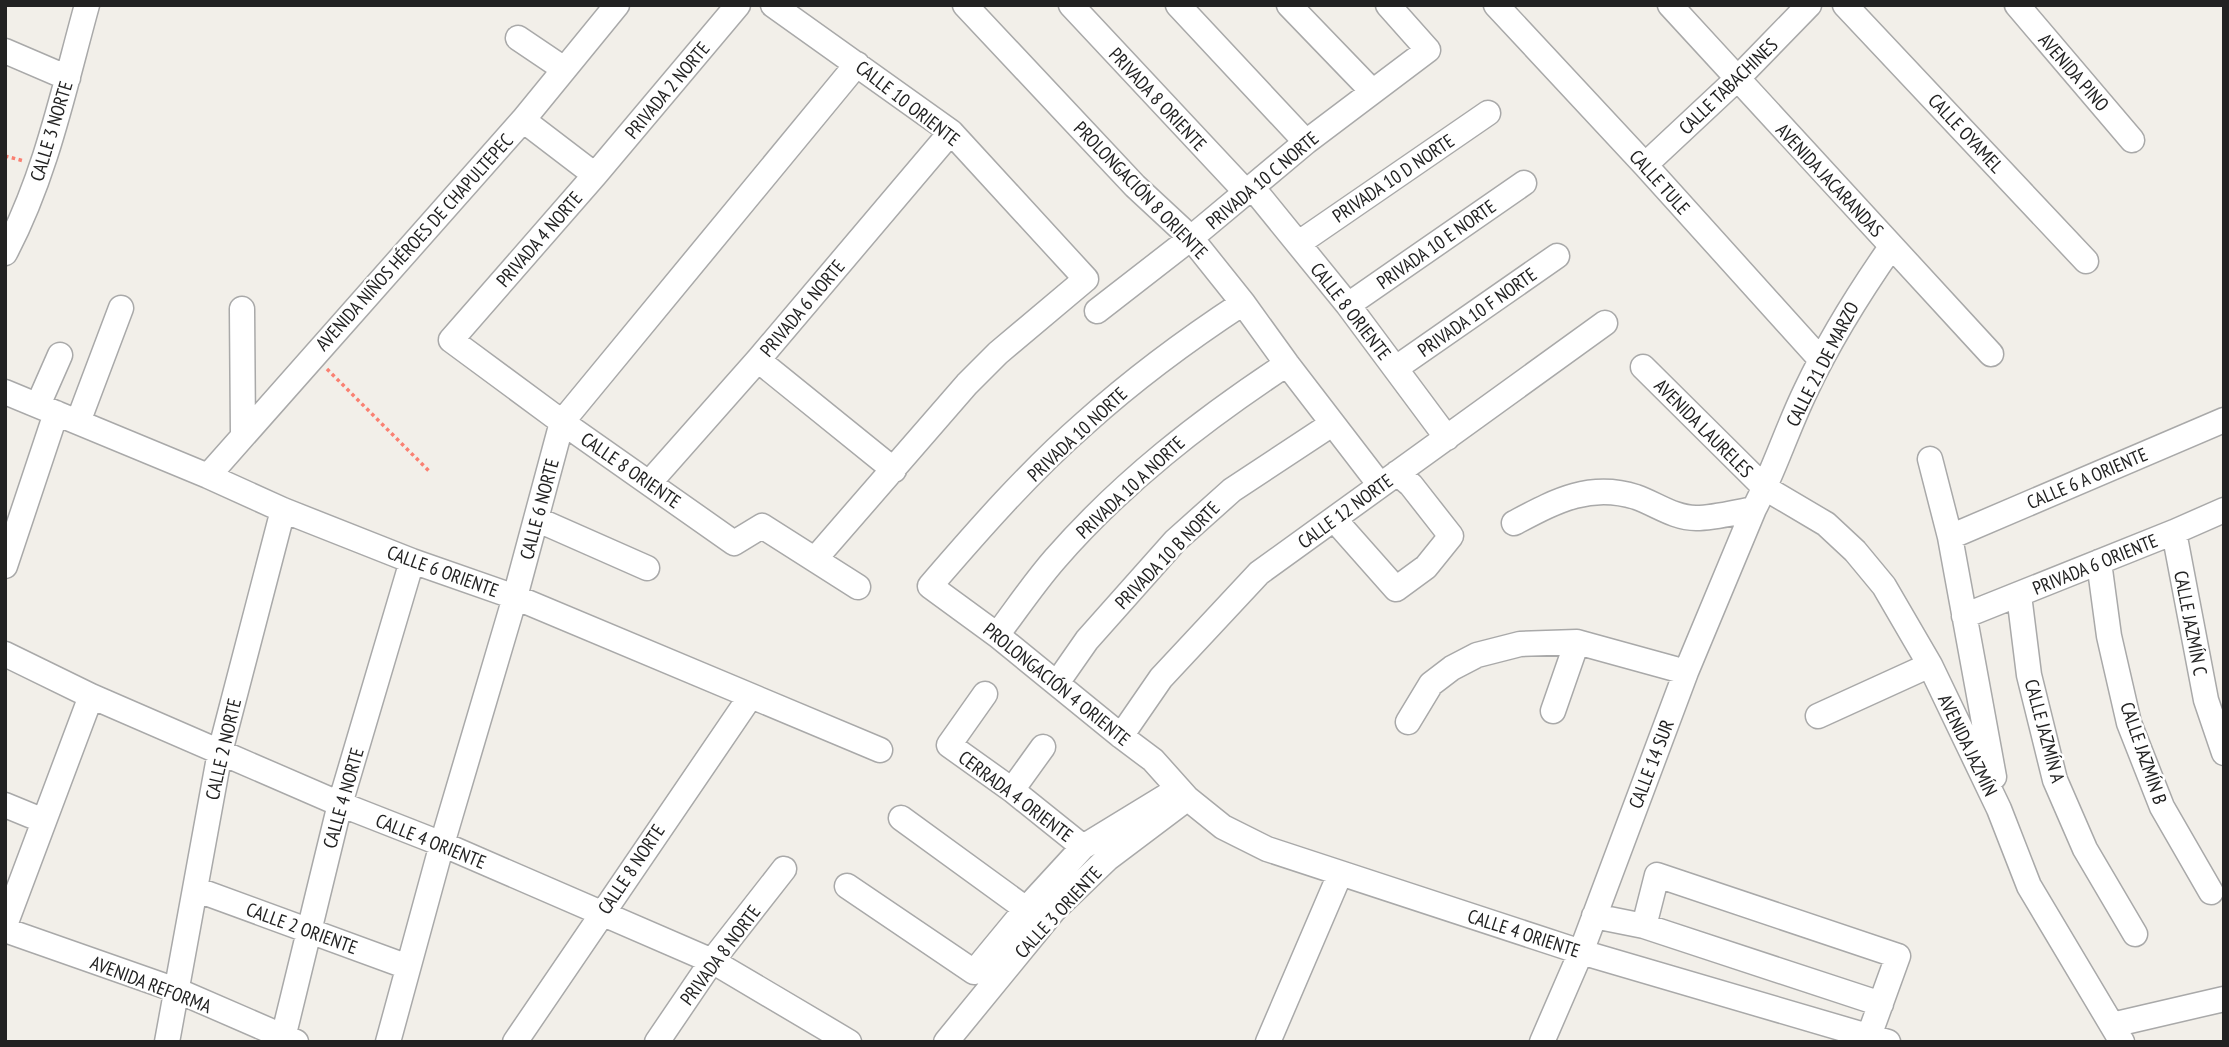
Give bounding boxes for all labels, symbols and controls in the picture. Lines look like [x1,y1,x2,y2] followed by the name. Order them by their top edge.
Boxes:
[2034,28,2114,116] street label: AVENIDA PINO
[1673,33,1783,139] street label: CALLE TABACHINES
[619,37,715,143] street label: PRIVADA 2 NORTE
[1104,42,1212,156] street label: PRIVADA 8 ORIENTE
[851,55,965,151] street label: CALLE 10 ORIENTE
[24,78,78,184] street label: CALLE 3 NORTE
[1923,88,2009,178] street label: CALLE OYAMEL
[1069,116,1213,264] street label: PROLONGACIÓN 8 ORIENTE
[1771,118,1889,242] street label: AVENIDA JACARANDAS
[1201,126,1323,234] street label: PRIVADA 10 C NORTE
[310,128,518,355] street label: AVENIDA NIÑOS HÉROES DE CHAPULTEPEC
[1328,128,1458,228] street label: PRIVADA 10 D NORTE
[1625,145,1695,219] street label: CALLE TULE
[491,186,587,292] street label: PRIVADA 4 NORTE
[1372,194,1500,294] street label: PRIVADA 10 E NORTE
[754,255,850,361] street label: PRIVADA 6 NORTE
[1306,258,1396,364] street label: CALLE 8 ORIENTE
[1413,262,1541,362] street label: PRIVADA 10 F NORTE
[1780,298,1864,430] street label: CALLE 21 DE MARZO
[1650,374,1758,482] street label: AVENIDA LAURELES
[1022,382,1132,486] street label: PRIVADA 10 NORTE
[576,427,686,513] street label: CALLE 8 ORIENTE
[1071,431,1189,543] street label: PRIVADA 10 A NORTE
[2023,442,2151,514] street label: CALLE 6 A ORIENTE
[514,456,564,562] street label: CALLE 6 NORTE
[1293,468,1397,554] street label: CALLE 12 NORTE
[1109,496,1225,614] street label: PRIVADA 10 B NORTE
[2029,528,2161,600] street label: PRIVADA 6 ORIENTE
[384,540,502,602] street label: CALLE 6 ORIENTE
[2169,569,2213,678] street label: CALLE JAZMÍN C
[979,617,1135,751] street label: PROLONGACIÓN 4 ORIENTE
[2020,677,2070,785] street label: CALLE JAZMÍN A
[1933,690,2003,800] street label: AVENIDA JAZMÍN
[200,696,246,802] street label: CALLE 2 NORTE
[2115,699,2173,807] street label: CALLE JAZMÍN B
[1623,716,1679,812] street label: CALLE 14 SUR
[317,745,369,851] street label: CALLE 4 NORTE
[954,745,1078,847] street label: CERRADA 4 ORIENTE
[372,808,490,874] street label: CALLE 4 ORIENTE
[592,819,670,919] street label: CALLE 8 NORTE
[1009,861,1107,963] street label: CALLE 3 ORIENTE
[243,897,361,959] street label: CALLE 2 ORIENTE
[675,900,765,1010] street label: PRIVADA 8 NORTE
[1465,904,1583,962] street label: CALLE 4 ORIENTE
[87,950,215,1018] street label: AVENIDA REFORMA

